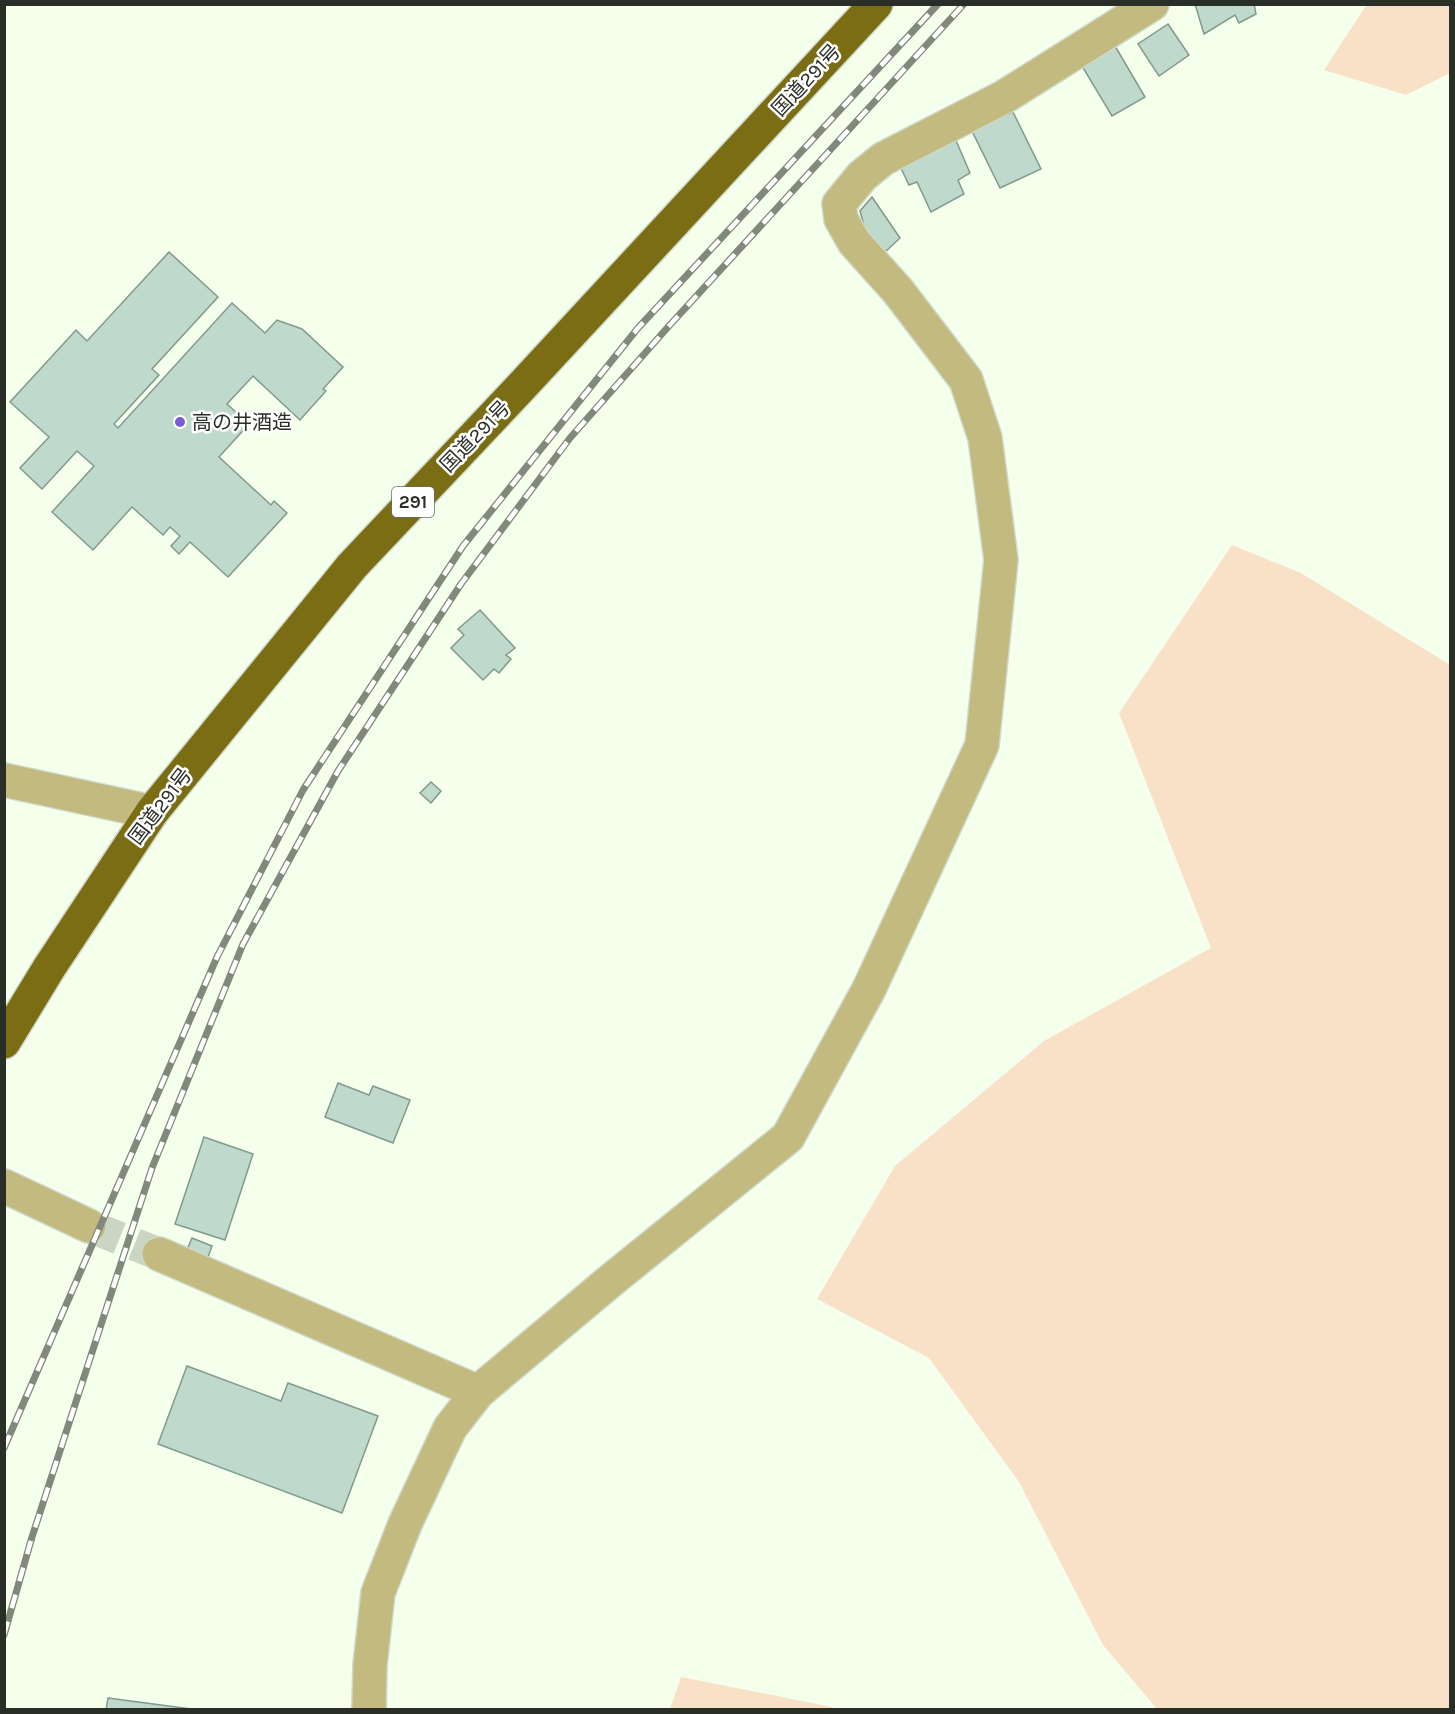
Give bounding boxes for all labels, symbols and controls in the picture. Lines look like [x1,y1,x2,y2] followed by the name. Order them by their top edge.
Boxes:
[767,40,845,121] street label: 国道291号
[436,396,515,477] street label: 国道291号
[192,411,292,434] place label: 高の井酒造
[173,415,187,429] marker: 高の井酒造
[392,487,434,517] road number: 291
[124,764,197,849] street label: 国道291号

